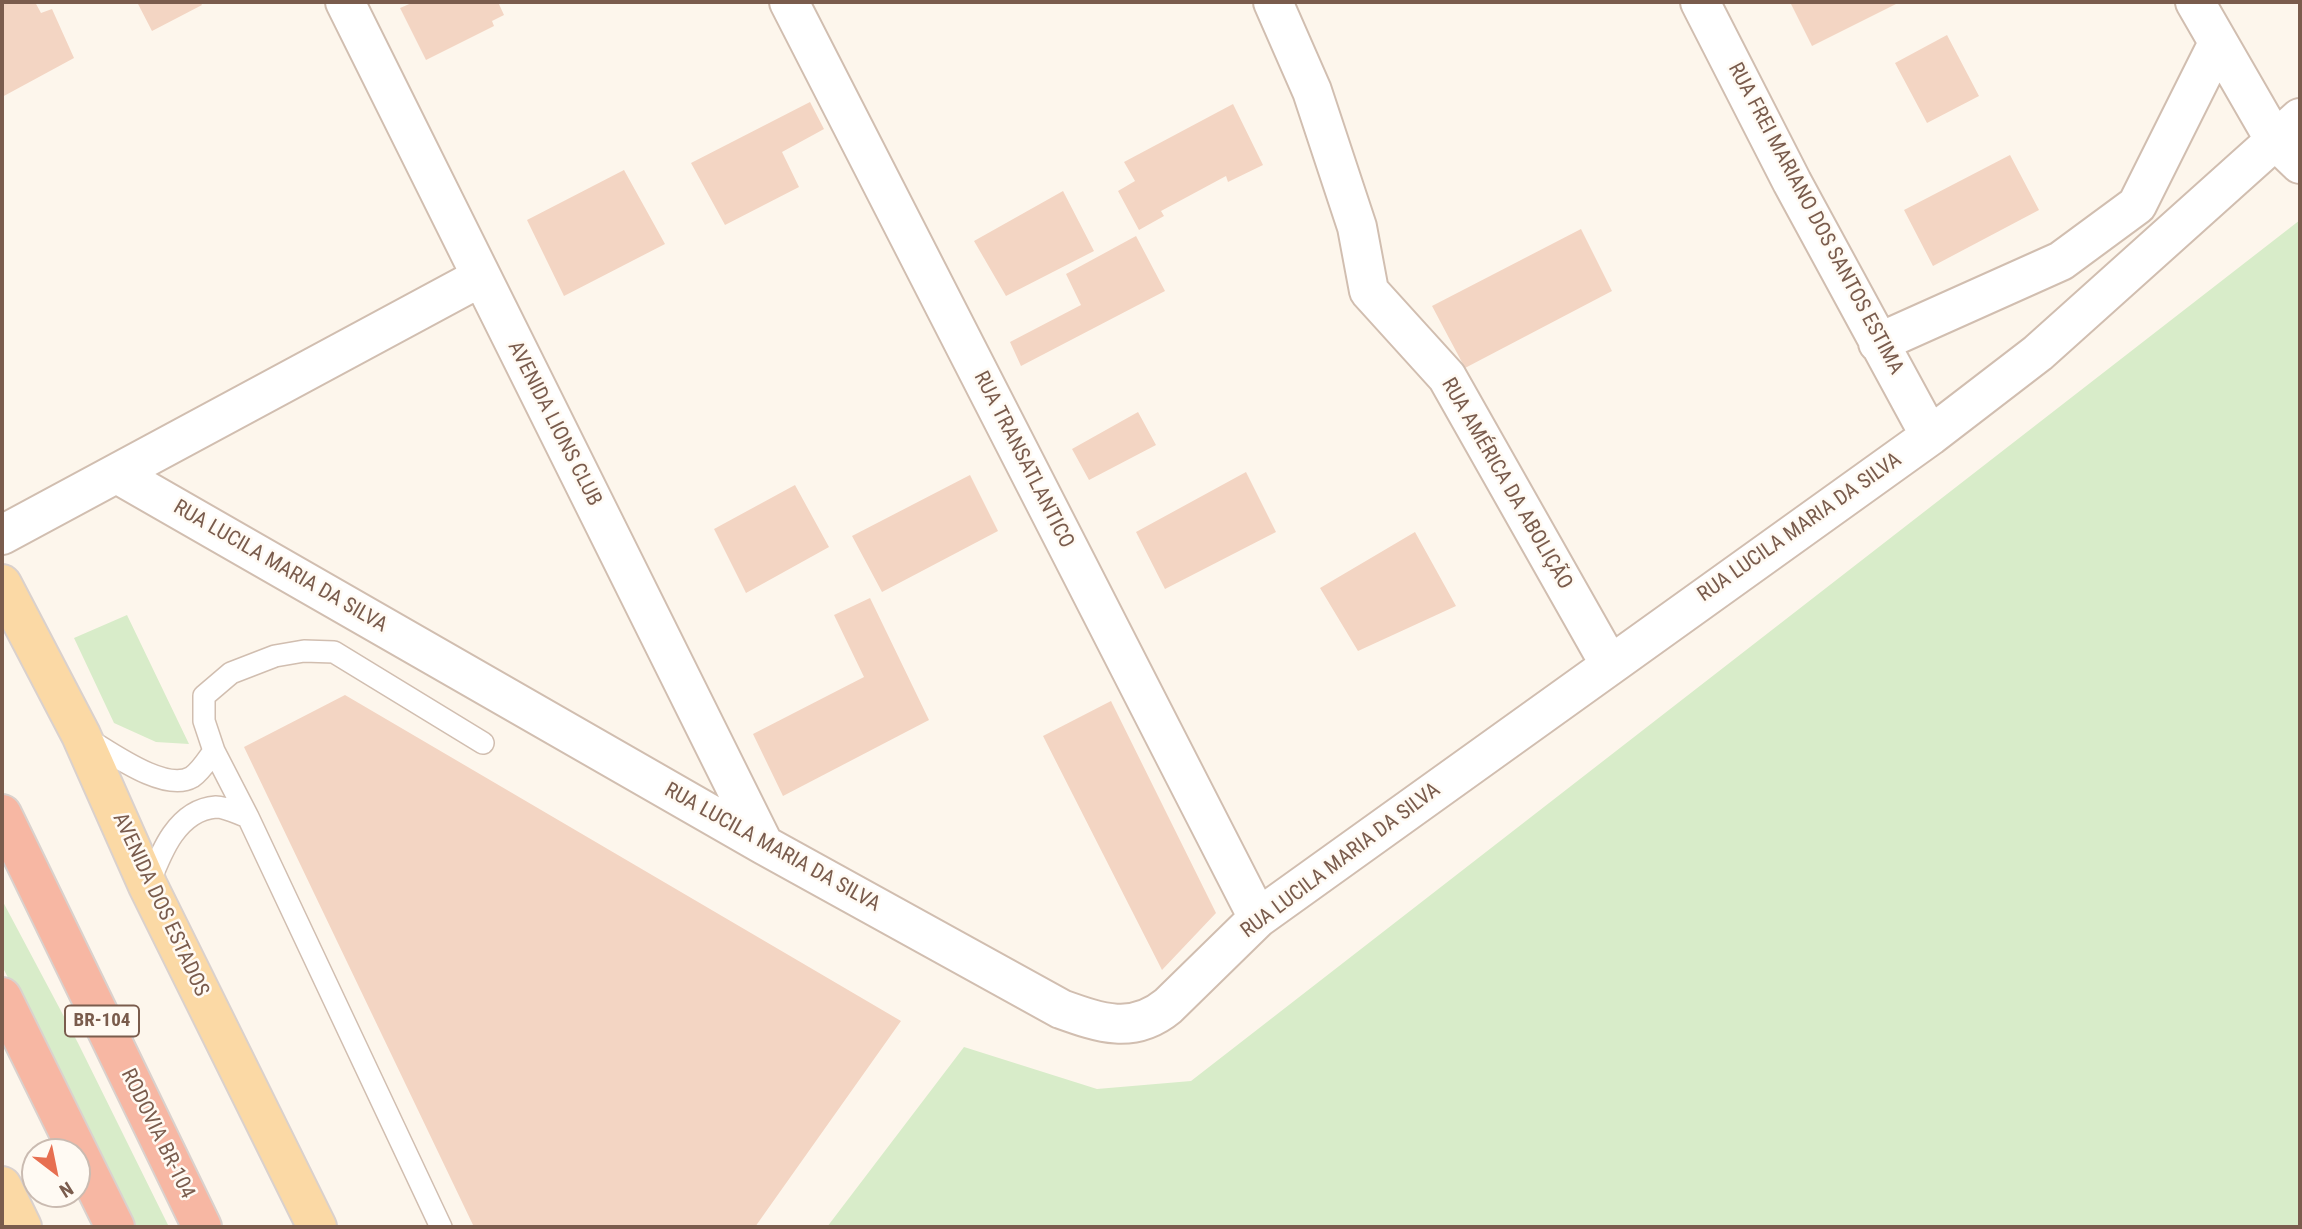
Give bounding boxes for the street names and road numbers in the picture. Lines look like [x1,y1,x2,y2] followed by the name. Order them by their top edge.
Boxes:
[1722,59,1908,379] street label: RUA FREI MARIANO DOS SANTOS ESTIMA
[502,337,606,511] street label: AVENIDA LIONS CLUB
[967,367,1079,553] street label: RUA TRANSATLANTICO
[1435,374,1577,594] street label: RUA AMÉRICA DA ABOLIÇÃO
[1693,448,1907,608] street label: RUA LUCILA MARIA DA SILVA
[169,495,391,639] street label: RUA LUCILA MARIA DA SILVA
[660,778,884,918] street label: RUA LUCILA MARIA DA SILVA
[1236,778,1446,944] street label: RUA LUCILA MARIA DA SILVA
[106,809,214,1001] street label: AVENIDA DOS ESTADOS
[65,1006,139,1036] road number: BR-104
[115,1065,199,1203] street label: RODOVIA BR-104

